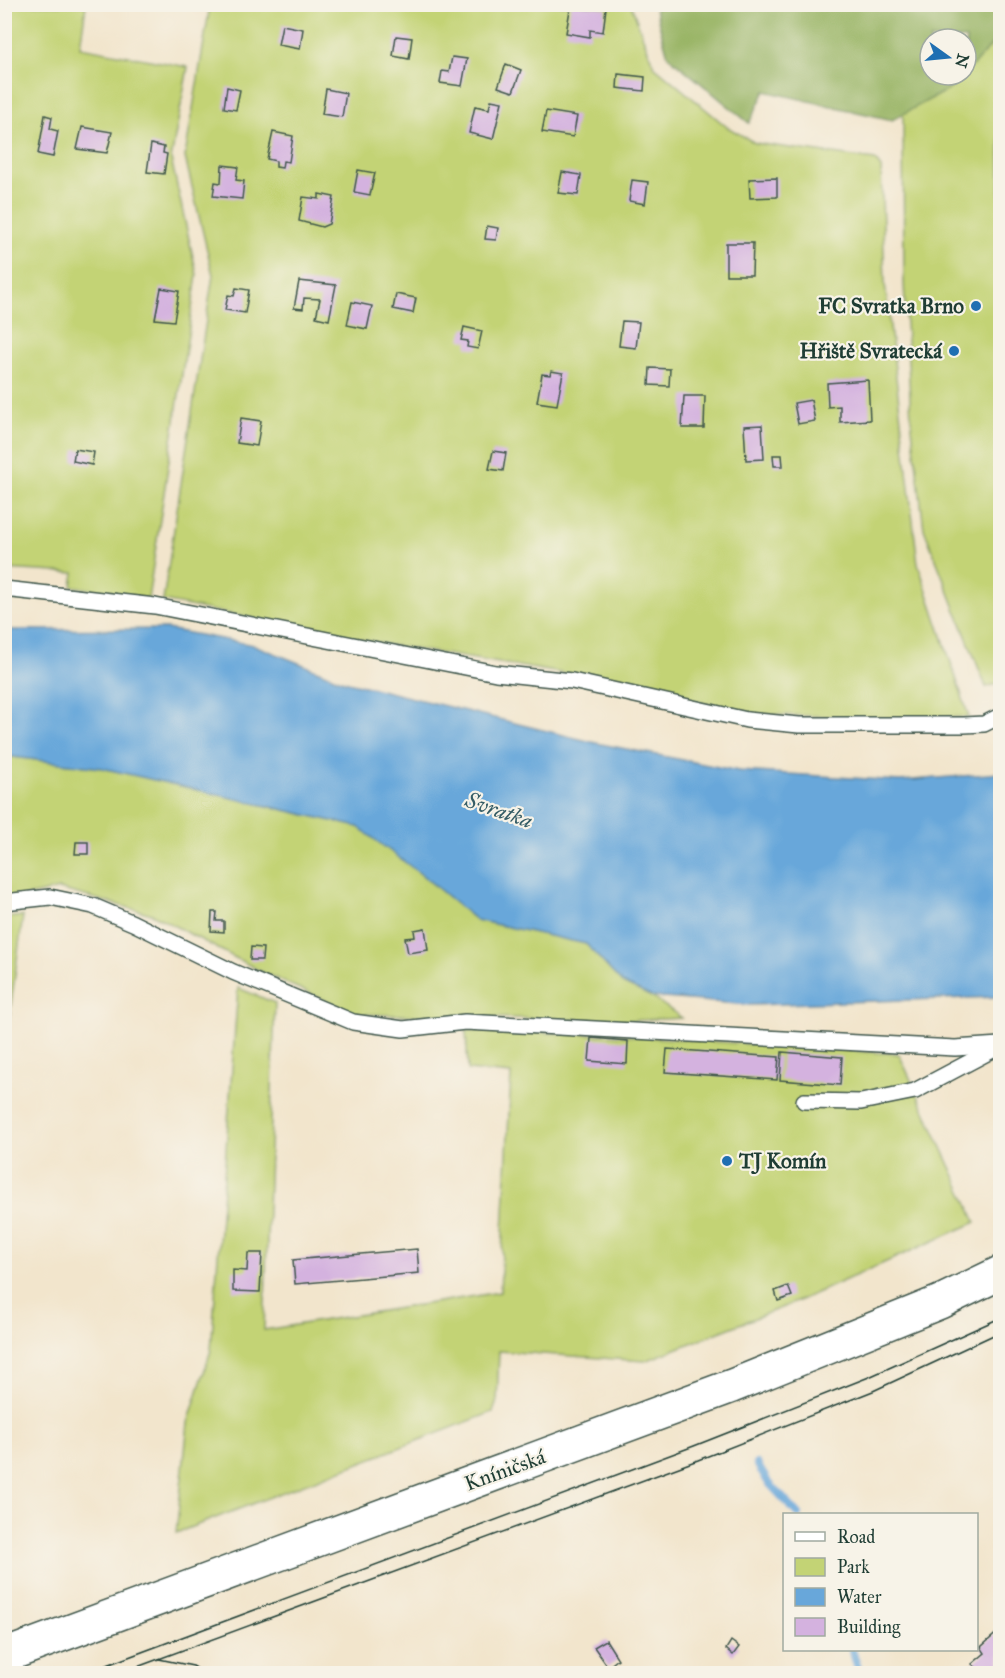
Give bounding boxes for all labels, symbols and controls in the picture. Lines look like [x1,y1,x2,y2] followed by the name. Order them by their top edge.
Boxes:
[918,27,978,87] north arrow
[951,52,973,70] text: N
[818,293,964,319] place label: FC Svratka Brno
[969,299,983,313] marker: FC Svratka Brno
[799,338,943,364] place label: Hřiště Svratecká
[947,344,961,358] marker: Hřiště Svratecká
[461,786,536,834] water label: Svratka
[738,1148,827,1175] place label: TJ Komín
[720,1154,734,1168] marker: TJ Komín
[461,1443,549,1497] street label: Kníničská
[783,1513,978,1651] legend
[837,1526,875,1548] text: Road
[837,1556,870,1578] text: Park
[837,1586,882,1608] text: Water
[837,1616,901,1639] text: Building

